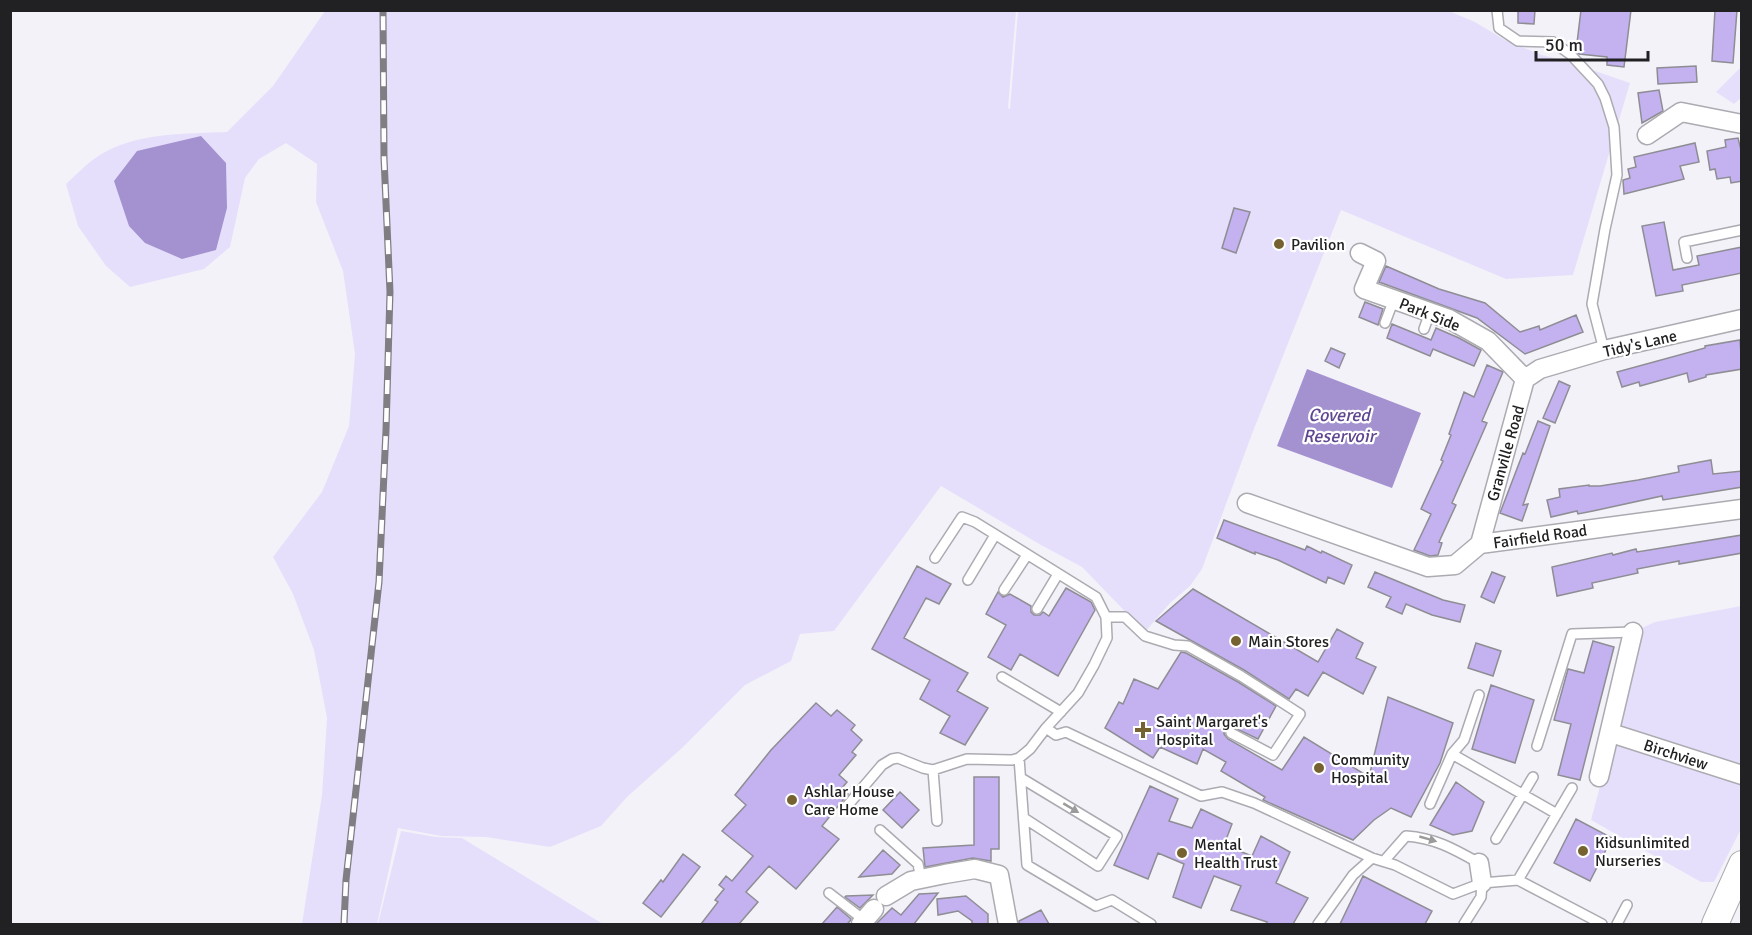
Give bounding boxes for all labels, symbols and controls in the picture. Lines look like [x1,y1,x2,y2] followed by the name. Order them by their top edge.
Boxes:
[1536,24,1648,62] scale bar
[1545,34,1583,56] text: 50 m
[1291,235,1345,255] place label: Pavilion
[1272,237,1286,251] marker: Pavilion
[1396,294,1463,336] street label: Park Side
[1601,326,1679,362] street label: Tidy's Lane
[1483,403,1529,504] street label: Granville Road
[1303,404,1378,447] water label: Covered Reservoir
[1492,520,1588,553] street label: Fairfield Road
[1248,632,1329,652] place label: Main Stores
[1229,634,1243,648] marker: Main Stores
[1156,712,1268,750] place label: Saint Margaret's Hospital
[1134,721,1152,739] marker: Saint Margaret's Hospital
[1641,735,1711,775] street label: Birchview
[1331,750,1410,788] place label: Community Hospital
[1312,761,1326,775] marker: Community Hospital
[804,782,895,820] place label: Ashlar House Care Home
[785,793,799,807] marker: Ashlar House Care Home
[1063,802,1079,813] one-way arrow
[1595,833,1690,871] place label: Kidsunlimited Nurseries
[1194,835,1278,873] place label: Mental Health Trust
[1419,835,1437,845] one-way arrow
[1576,844,1590,858] marker: Kidsunlimited Nurseries
[1175,846,1189,860] marker: Mental Health Trust

